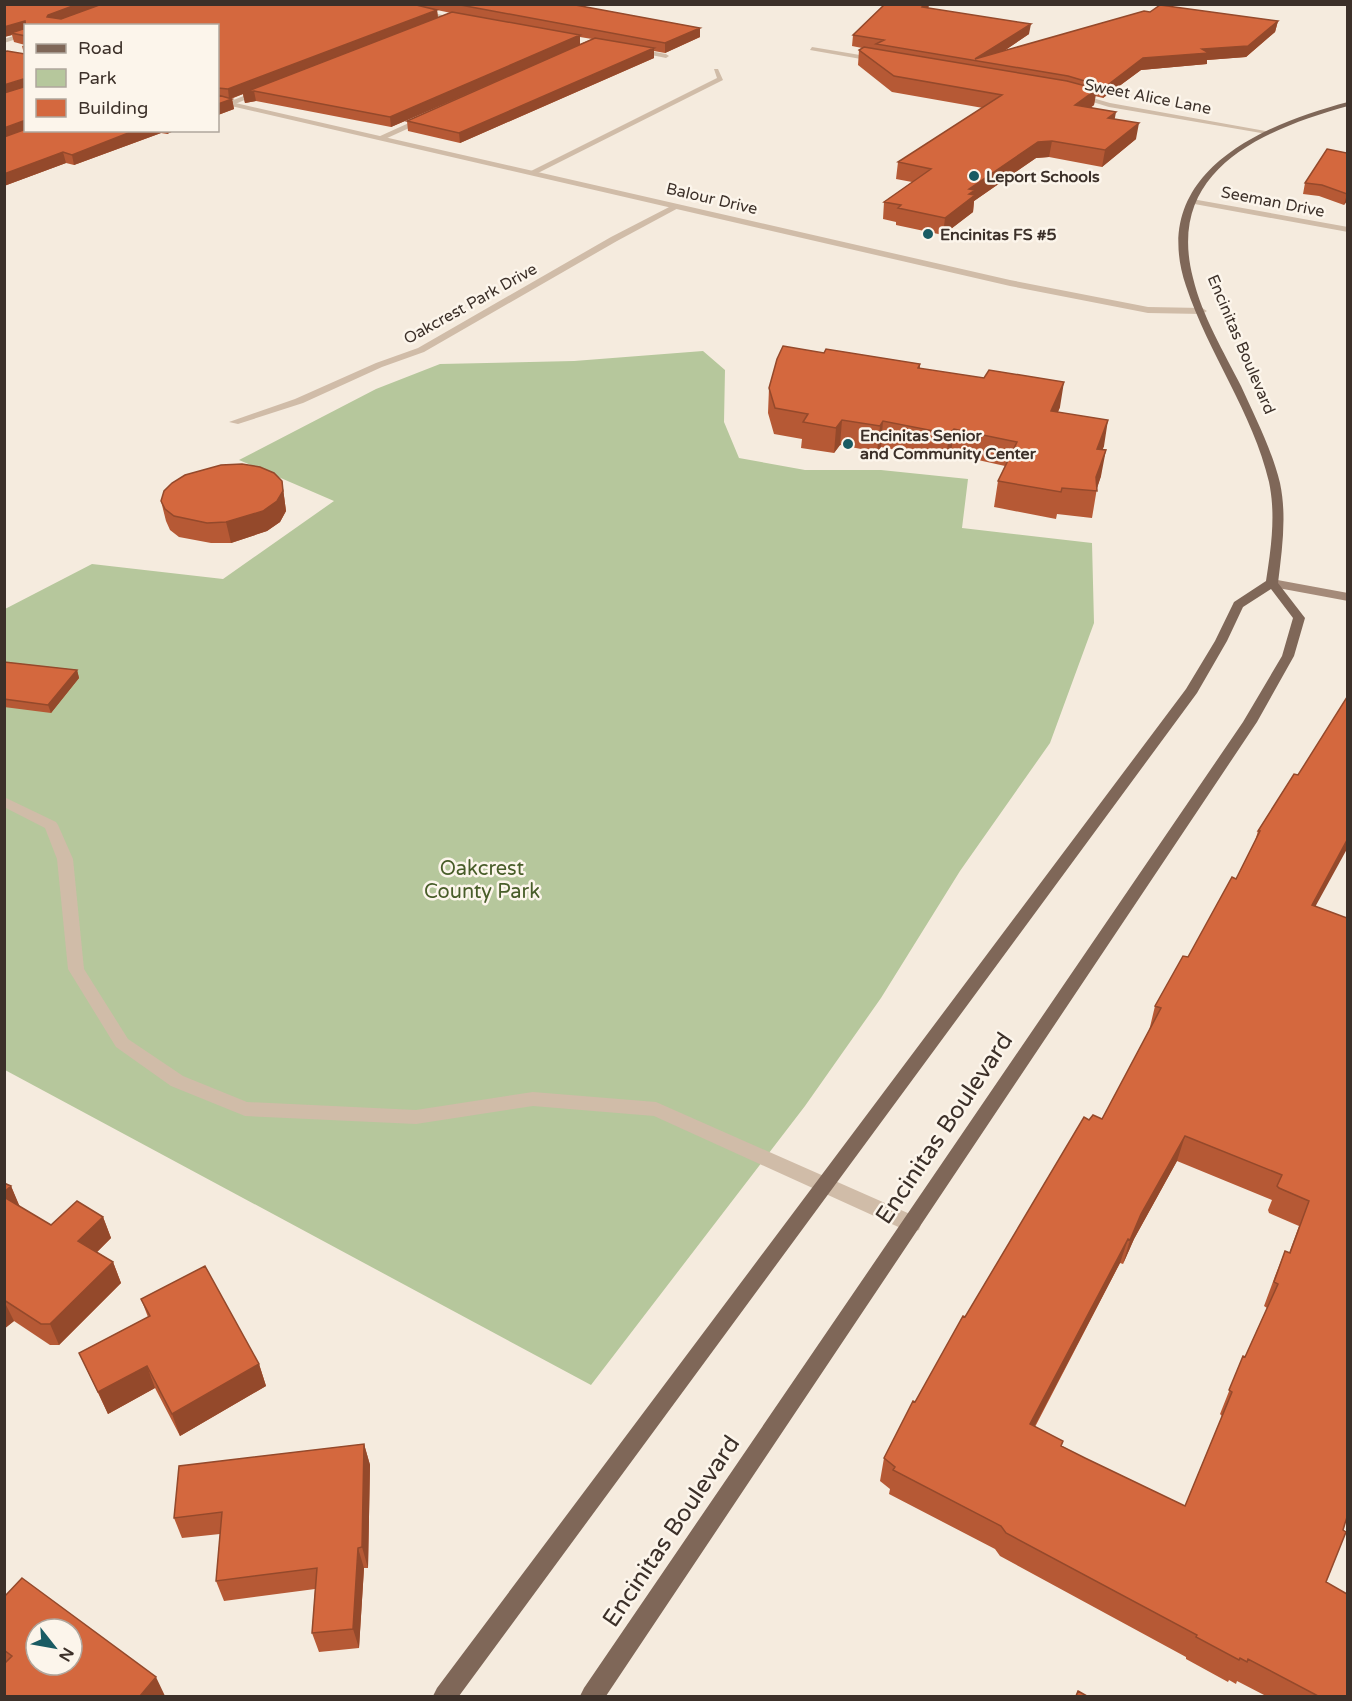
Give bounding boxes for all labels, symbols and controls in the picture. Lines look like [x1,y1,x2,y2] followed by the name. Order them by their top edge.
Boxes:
[24,24,219,132] legend
[78,37,123,59] text: Road
[78,67,117,89] text: Park
[1083,75,1213,119] street label: Sweet Alice Lane
[78,97,148,119] text: Building
[986,167,1100,187] place label: Leport Schools
[967,169,981,183] marker: Leport Schools
[664,179,759,219] street label: Balour Drive
[1219,182,1326,222] street label: Seeman Drive
[940,225,1057,245] place label: Encinitas FS #5
[921,227,935,241] marker: Encinitas FS #5
[400,259,541,349] street label: Oakcrest Park Drive
[1203,272,1280,417] street label: Encinitas Boulevard
[860,426,1037,464] place label: Encinitas Senior and Community Center
[841,437,855,451] marker: Encinitas Senior and Community Center
[424,857,540,904] park label: Oakcrest County Park
[870,1027,1019,1230] street label: Encinitas Boulevard
[597,1430,746,1633] street label: Encinitas Boulevard
[24,1617,84,1677] north arrow
[54,1644,78,1665] text: N

